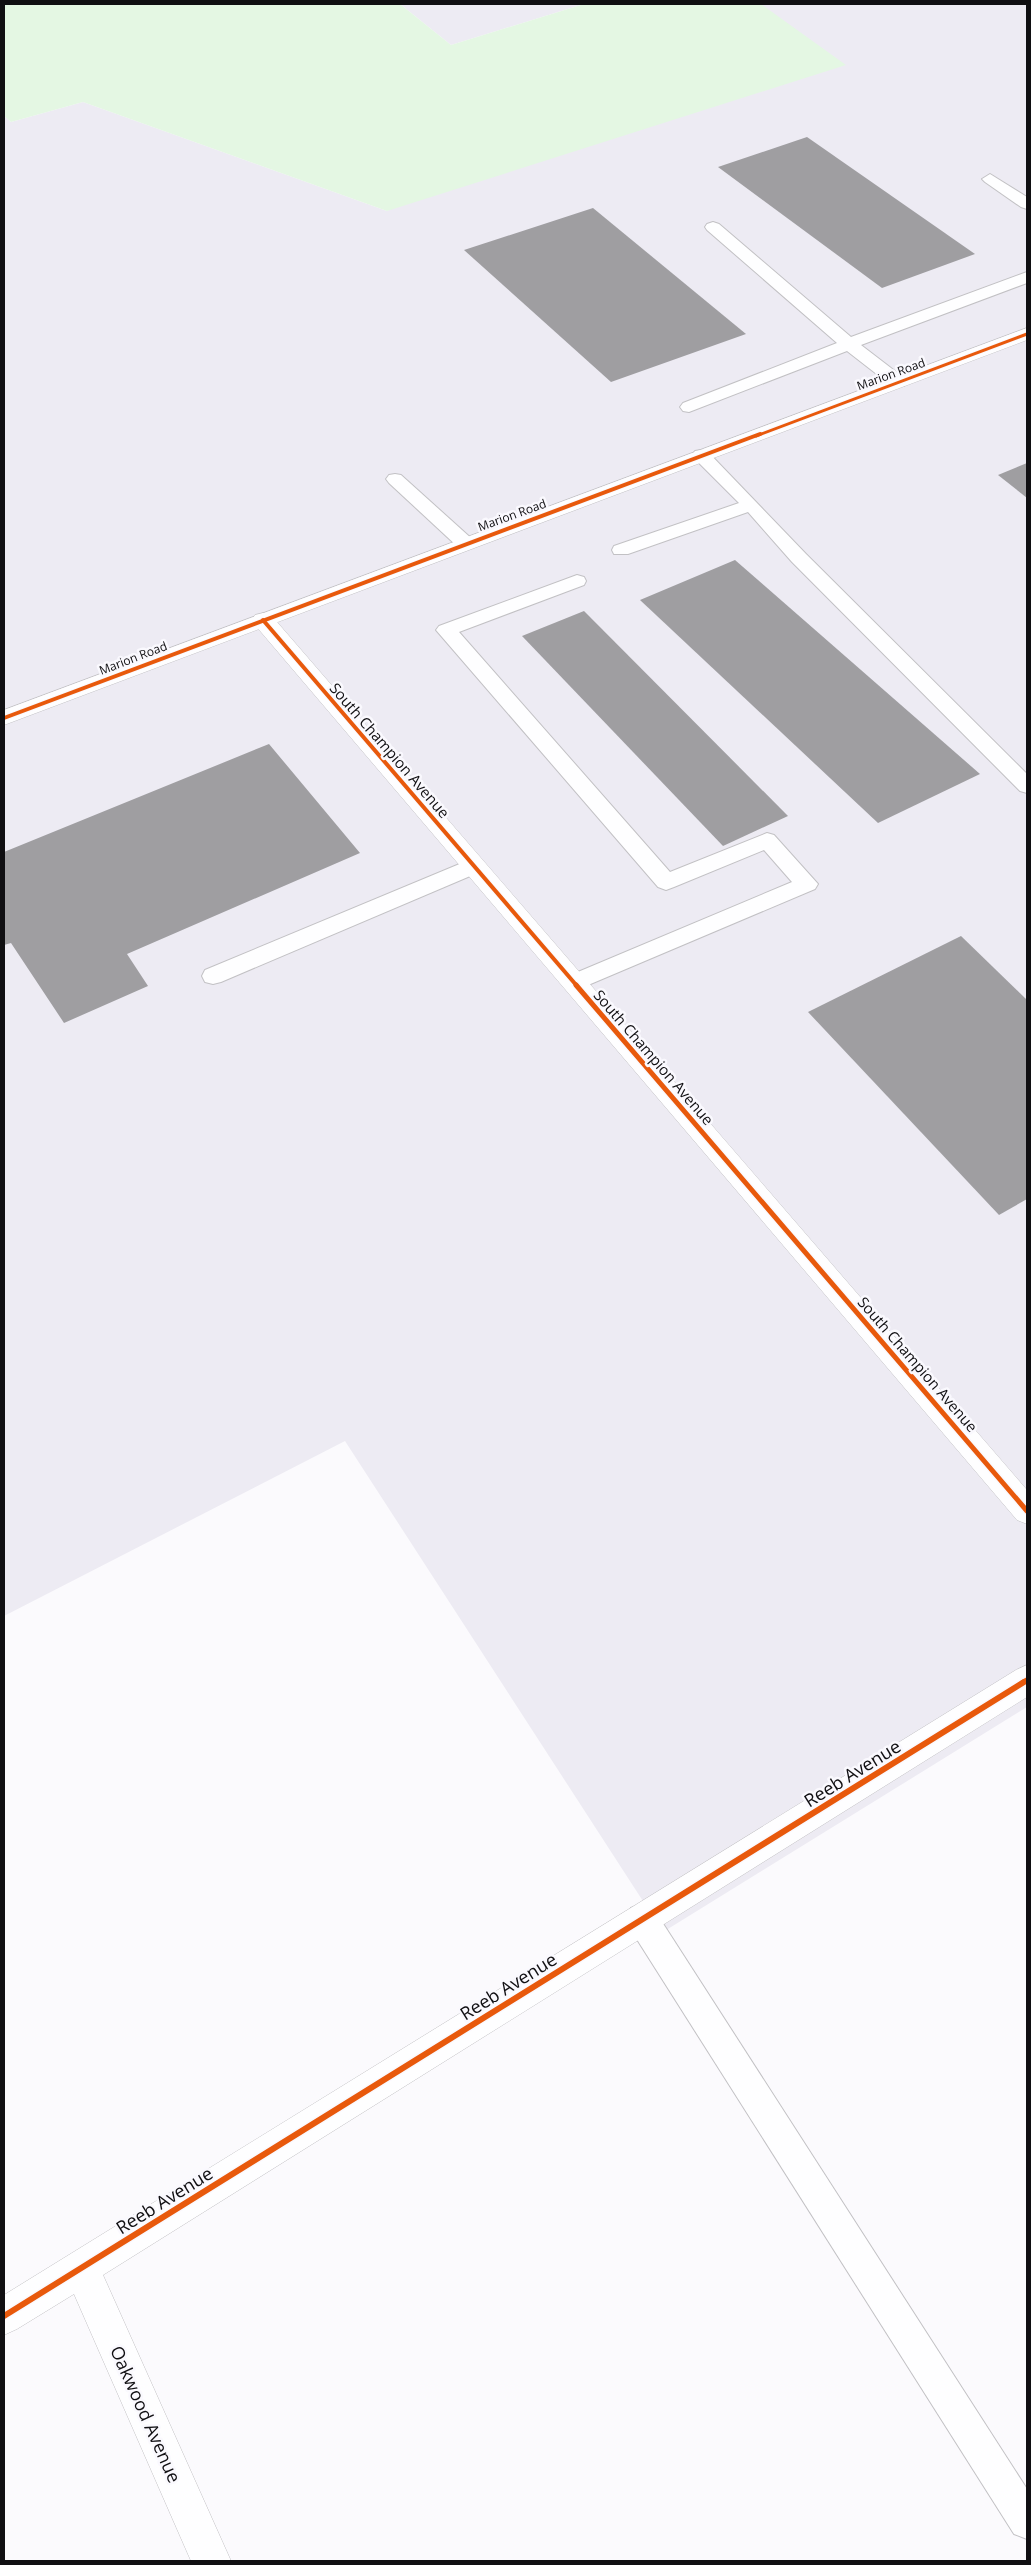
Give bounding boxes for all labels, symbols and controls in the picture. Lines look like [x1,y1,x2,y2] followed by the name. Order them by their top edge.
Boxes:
[854,354,928,394] street label: Marion Road
[475,495,549,535] street label: Marion Road
[96,637,170,679] street label: Marion Road
[326,678,454,822] street label: South Champion Avenue
[590,985,718,1129] street label: South Champion Avenue
[854,1292,982,1436] street label: South Champion Avenue
[799,1734,905,1812] street label: Reeb Avenue
[455,1947,561,2025] street label: Reeb Avenue
[111,2161,217,2239] street label: Reeb Avenue
[105,2342,187,2486] street label: Oakwood Avenue

